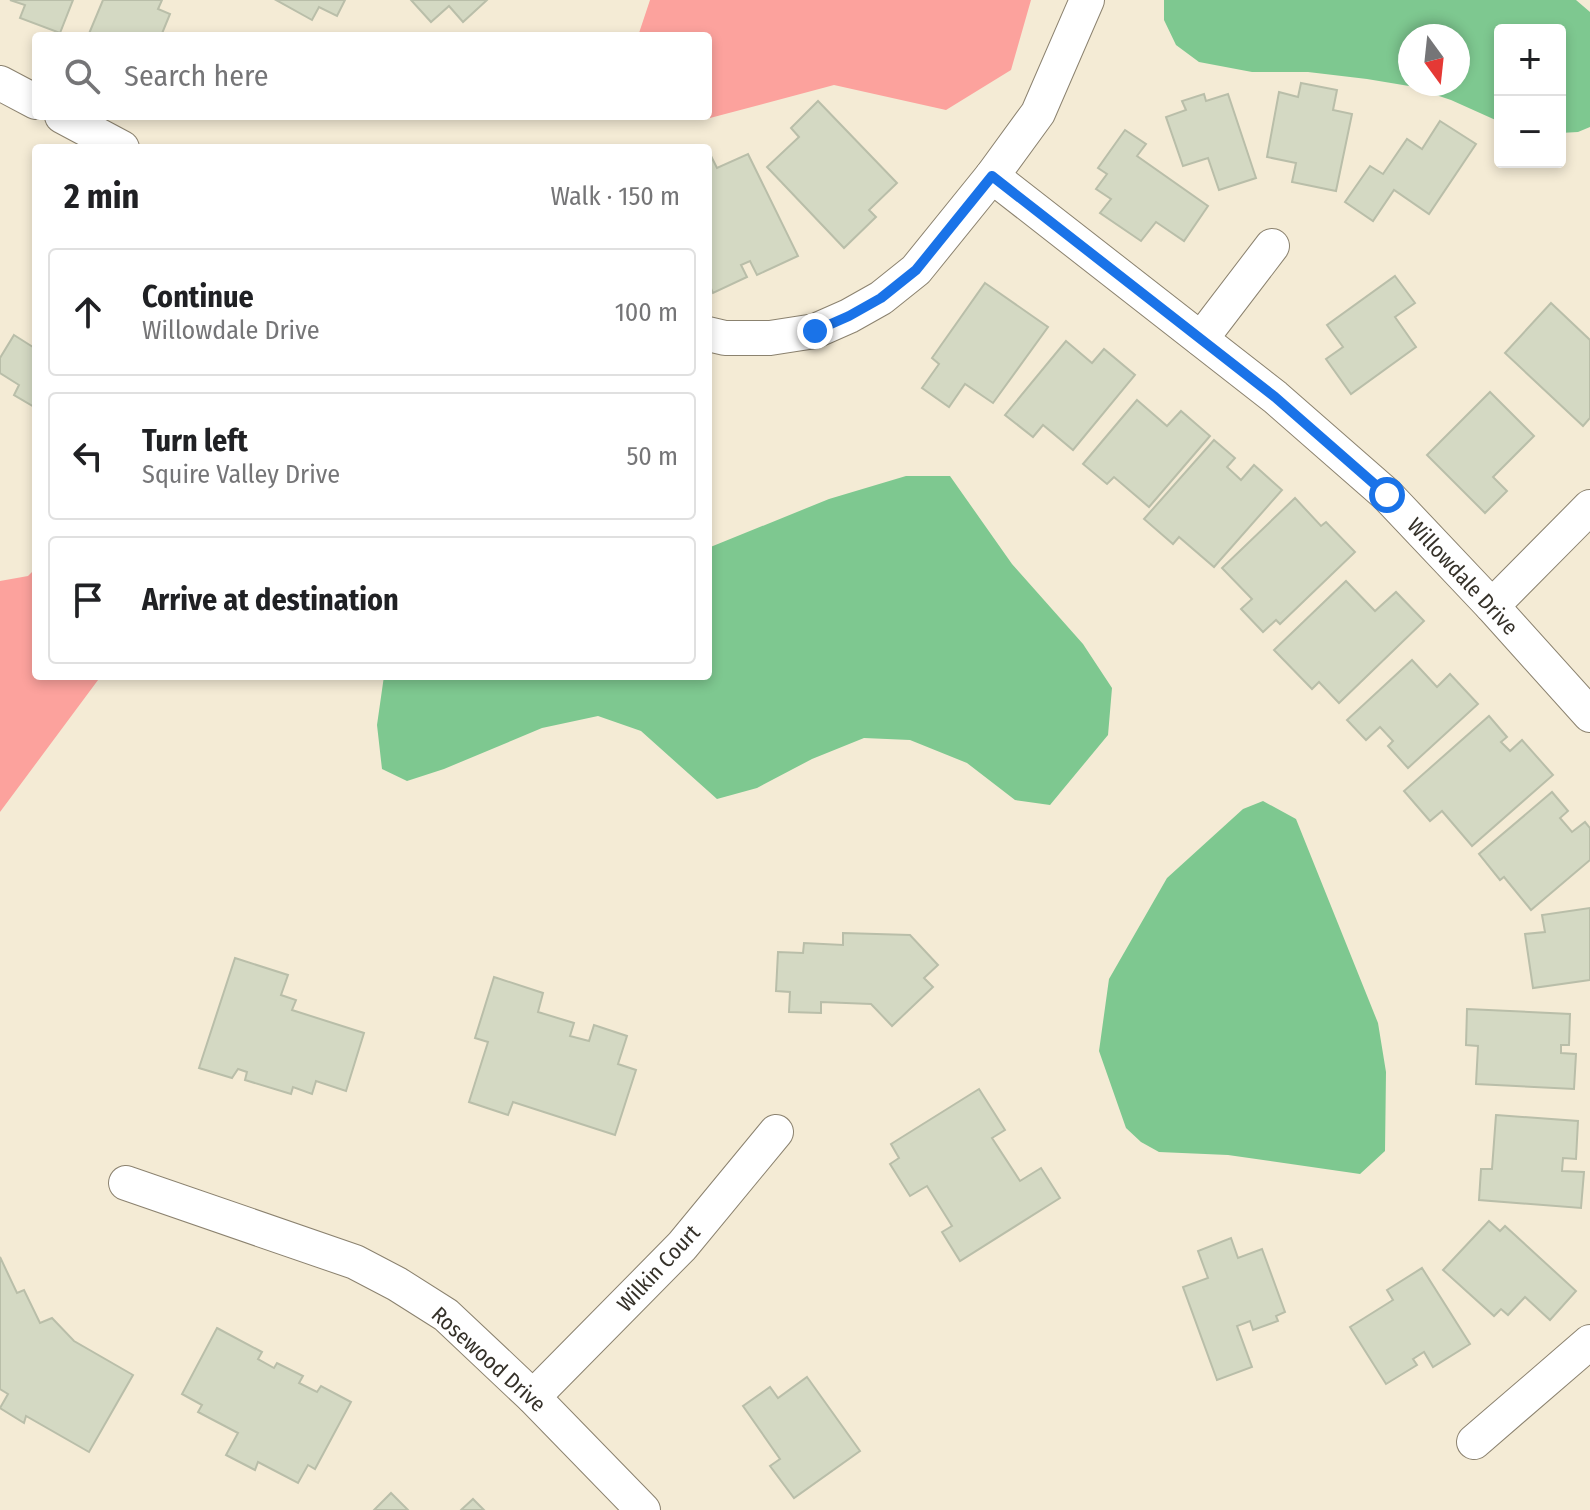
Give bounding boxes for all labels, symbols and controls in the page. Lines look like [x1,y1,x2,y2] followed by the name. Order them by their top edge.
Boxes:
[1398,24,1470,96] north arrow
[1494,24,1566,168] map controls
[1494,24,1566,96] button: +
[32,32,712,120] search box
[60,54,104,98] icon: search
[124,58,269,94] text: Search here
[1494,96,1566,168] button: −
[64,176,139,217] text: 2 min
[550,181,680,212] text: Walk · 150 m
[142,279,254,315] text: Continue
[66,290,110,334] icon: ahead
[615,297,678,328] text: 100 m
[797,313,833,349] route end
[142,315,319,346] text: Willowdale Drive
[142,423,248,459] text: Turn left
[66,434,110,478] icon: left
[626,441,678,472] text: 50 m
[142,459,340,490] text: Squire Valley Drive
[1369,477,1405,513] route start
[1402,512,1524,640] street label: Willowdale Drive
[66,578,110,622] icon: arrive
[142,582,399,618] text: Arrive at destination
[611,1219,706,1317] street label: Wilkin Court
[426,1301,551,1418] street label: Rosewood Drive

